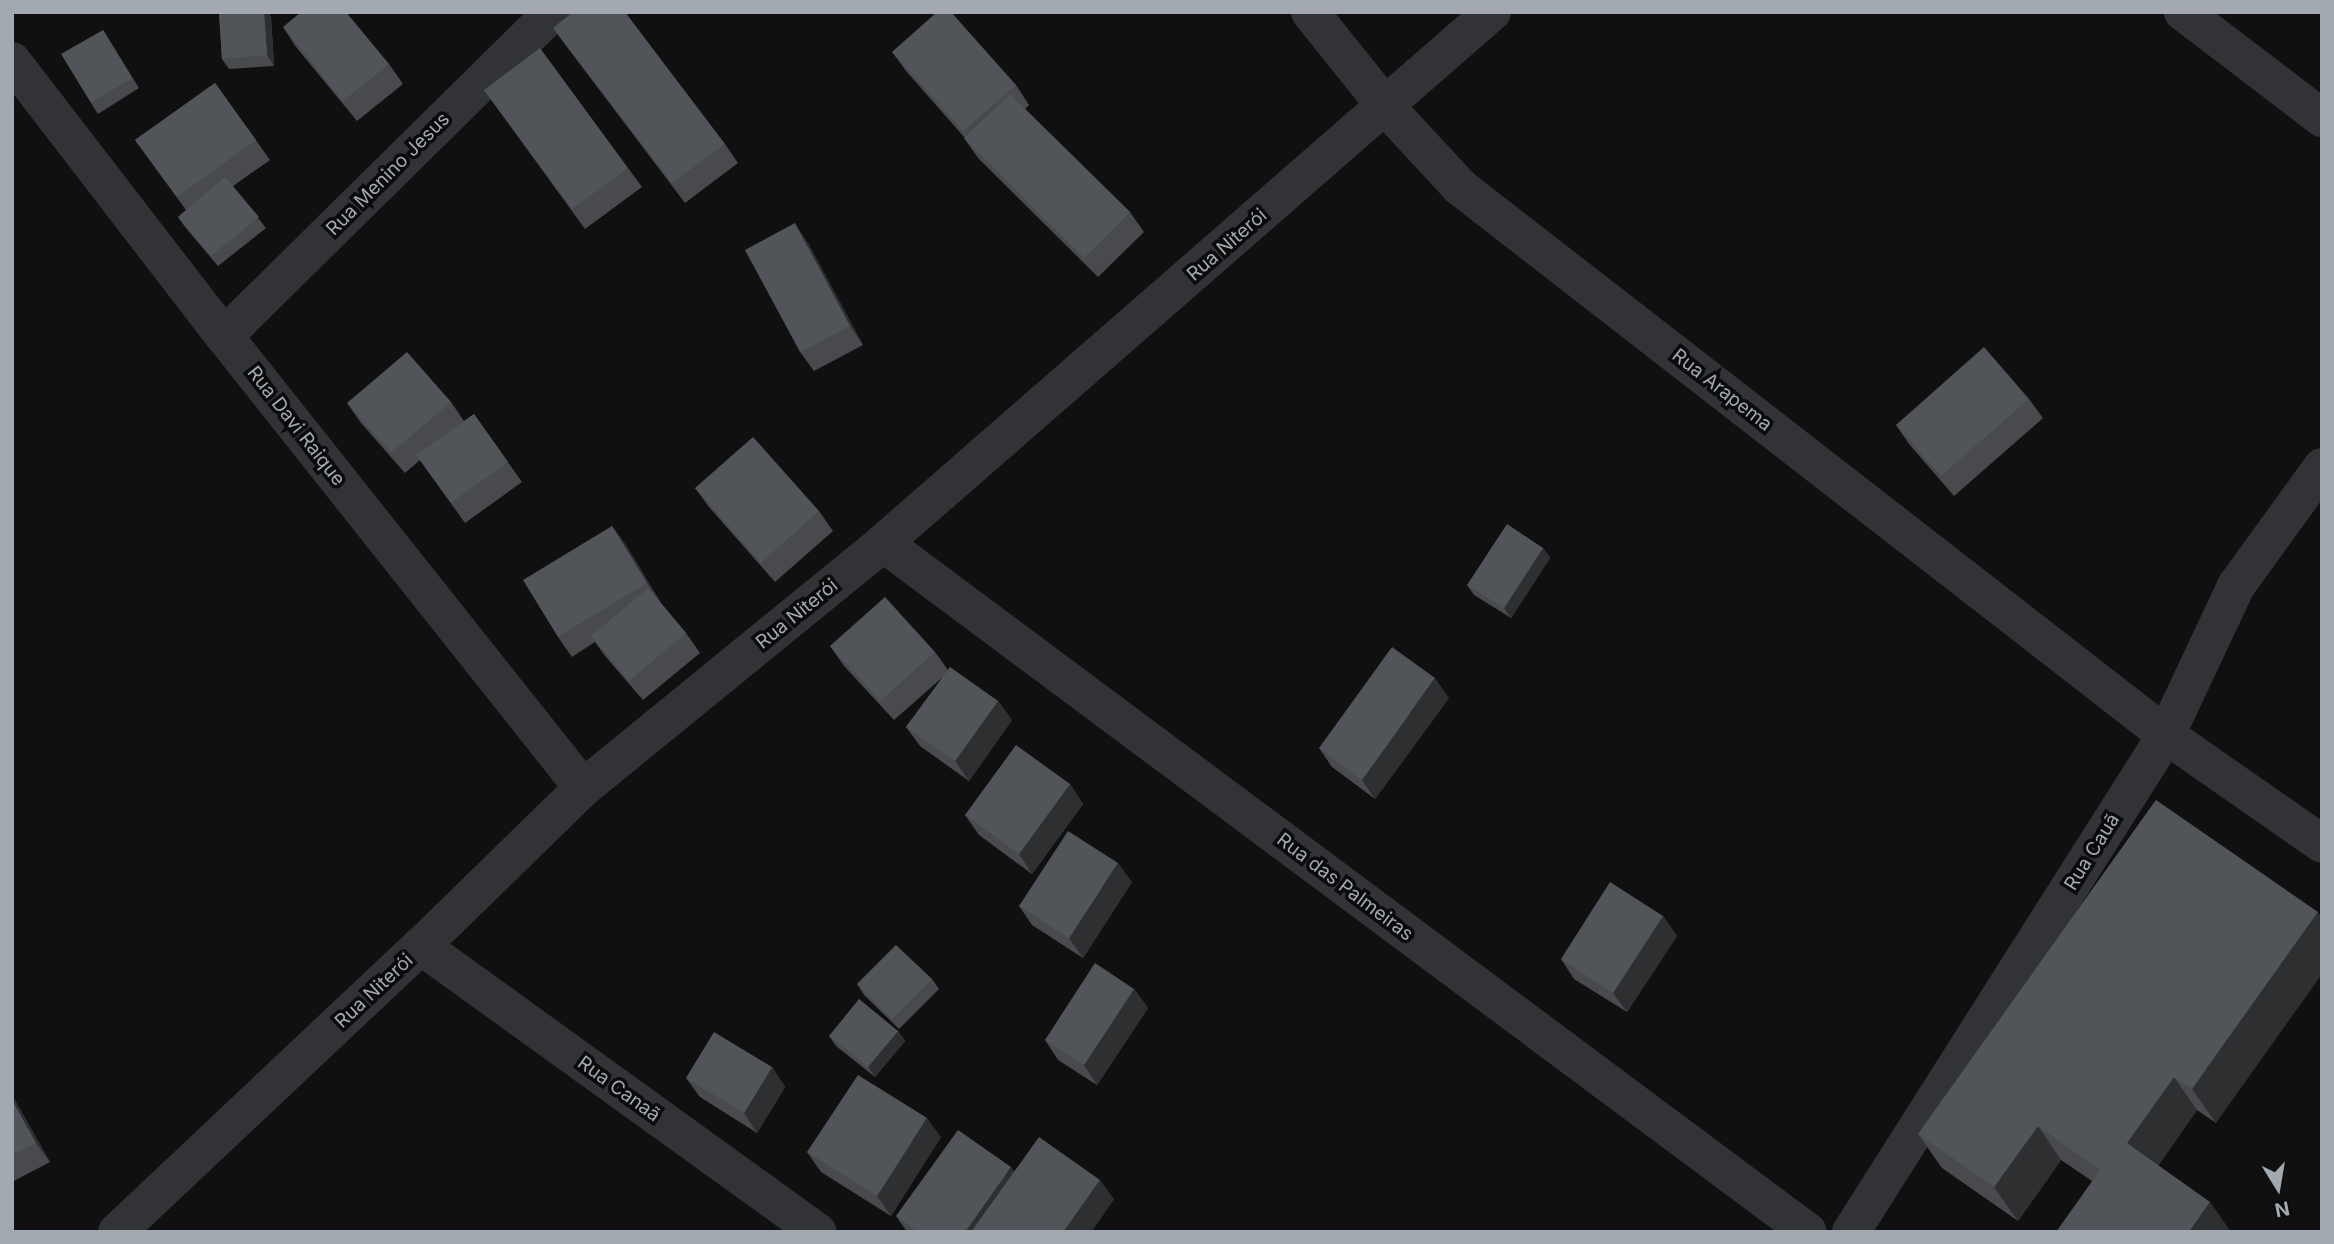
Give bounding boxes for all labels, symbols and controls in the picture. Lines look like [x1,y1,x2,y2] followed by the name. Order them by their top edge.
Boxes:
[322,108,454,240] street label: Rua Menino Jesus
[1182,204,1272,286] street label: Rua Niterói
[1668,344,1776,436] street label: Rua Arapema
[242,362,350,490] street label: Rua Davi Raique
[752,574,842,654] street label: Rua Niterói
[2060,810,2124,894] street label: Rua Cauã
[1272,828,1418,946] street label: Rua das Palmeiras
[330,949,418,1033] street label: Rua Niterói
[573,1051,665,1127] street label: Rua Canaã
[2243,1153,2313,1223] north arrow
[2273,1196,2291,1222] text: N

